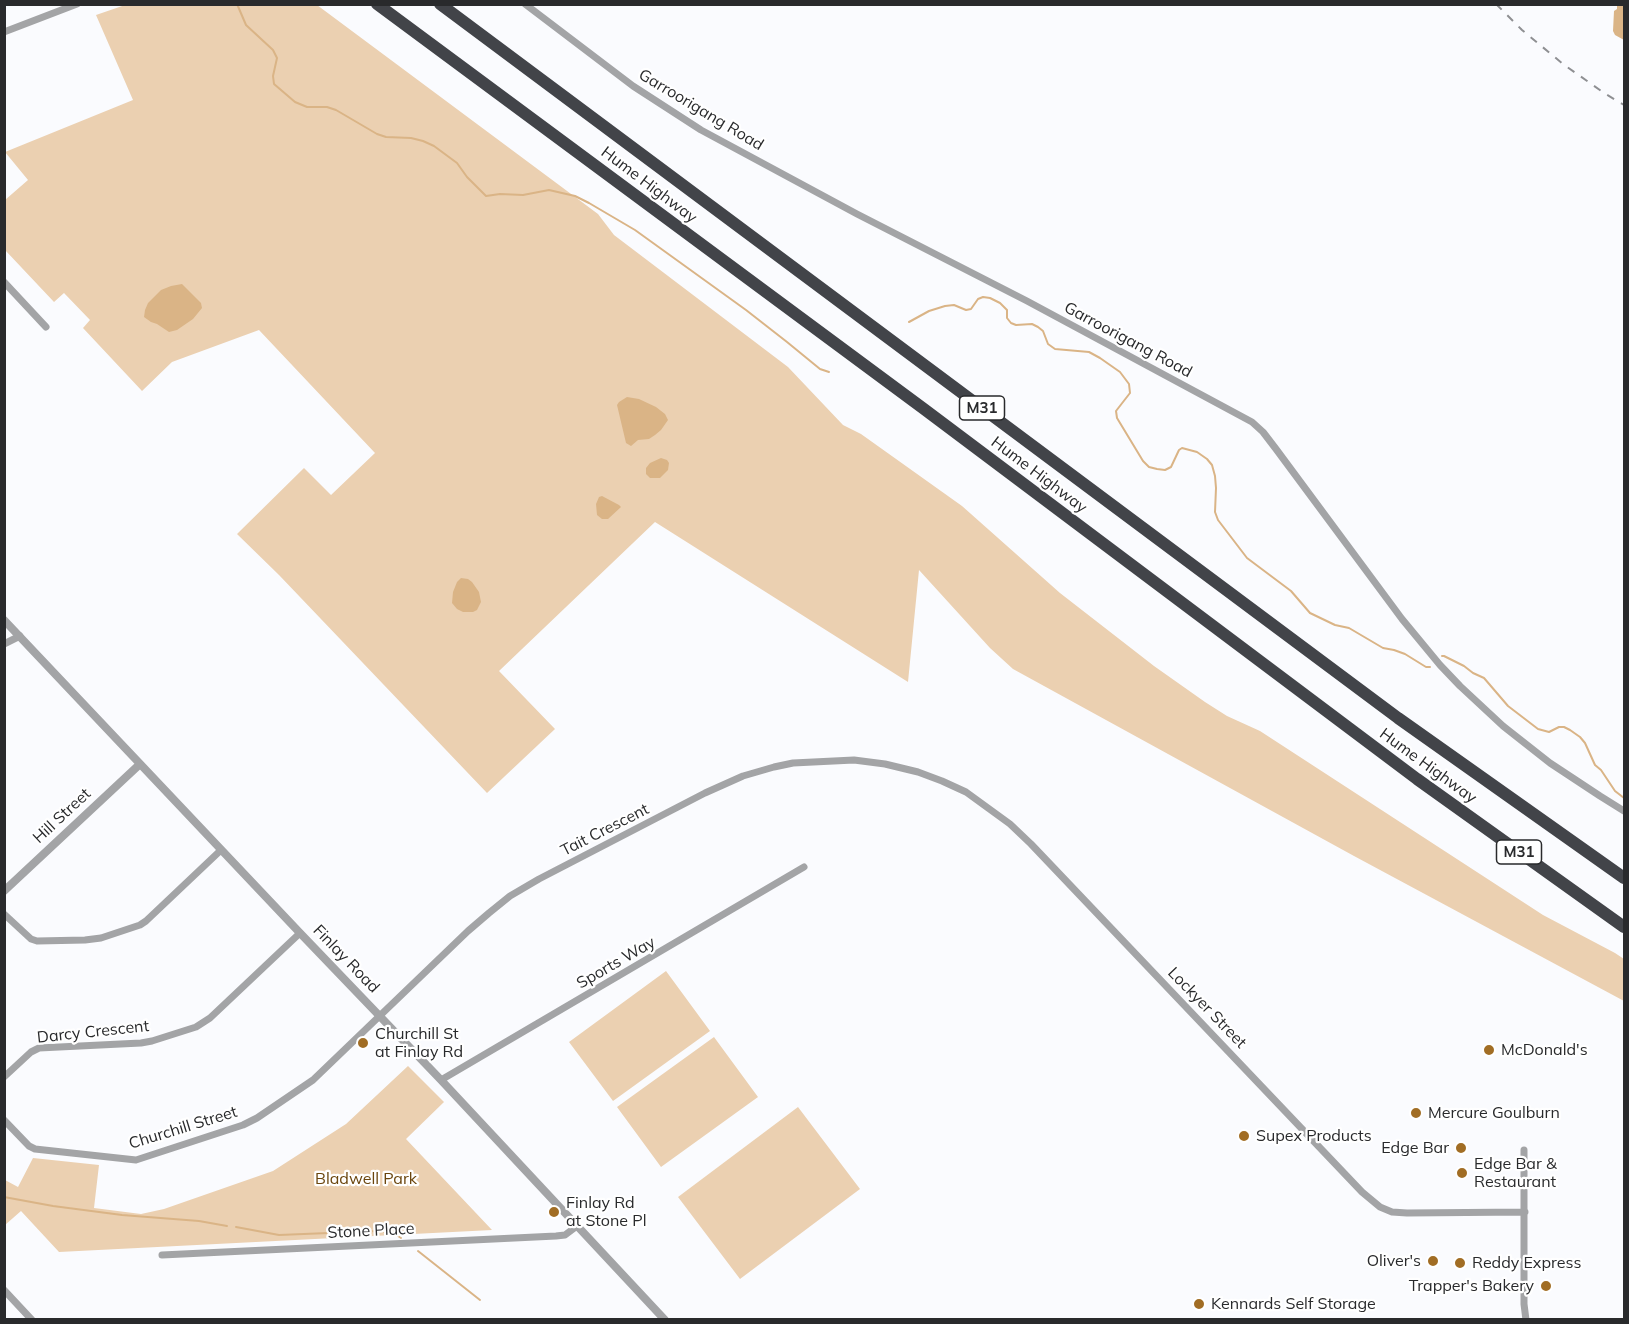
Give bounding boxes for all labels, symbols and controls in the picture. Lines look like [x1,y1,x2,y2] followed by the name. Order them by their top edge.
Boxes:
[635,65,767,155] street label: Garroorigang Road
[597,143,701,227] street label: Hume Highway
[1061,298,1195,382] street label: Garroorigang Road
[960,396,1004,420] road number: M31
[987,433,1091,517] street label: Hume Highway
[1376,724,1480,808] street label: Hume Highway
[29,784,95,848] street label: Hill Street
[558,800,652,860] street label: Tait Crescent
[1496,840,1541,864] road number: M31
[309,921,383,997] street label: Finlay Road
[573,933,659,993] street label: Sports Way
[1164,964,1250,1052] street label: Lockyer Street
[36,1017,150,1047] street label: Darcy Crescent
[375,1024,463,1062] place label: Churchill St at Finlay Rd
[356,1036,370,1050] marker: Churchill St at Finlay Rd
[1501,1040,1588,1060] place label: McDonald's
[1482,1043,1496,1057] marker: McDonald's
[126,1102,240,1154] street label: Churchill Street
[1428,1103,1560,1123] place label: Mercure Goulburn
[1409,1106,1423,1120] marker: Mercure Goulburn
[1256,1126,1372,1146] place label: Supex Products
[1237,1129,1251,1143] marker: Supex Products
[1381,1138,1449,1158] place label: Edge Bar
[1454,1141,1468,1155] marker: Edge Bar
[1474,1154,1557,1192] place label: Edge Bar & Restaurant
[1455,1166,1469,1180] marker: Edge Bar & Restaurant
[315,1169,417,1189] park label: Bladwell Park
[566,1193,646,1231] place label: Finlay Rd at Stone Pl
[547,1205,561,1219] marker: Finlay Rd at Stone Pl
[327,1219,415,1243] street label: Stone Place
[1367,1251,1421,1271] place label: Oliver's
[1472,1253,1581,1273] place label: Reddy Express
[1426,1254,1440,1268] marker: Oliver's
[1453,1256,1467,1270] marker: Reddy Express
[1409,1276,1534,1296] place label: Trapper's Bakery
[1539,1279,1553,1293] marker: Trapper's Bakery
[1211,1294,1376,1314] place label: Kennards Self Storage
[1192,1297,1206,1311] marker: Kennards Self Storage

